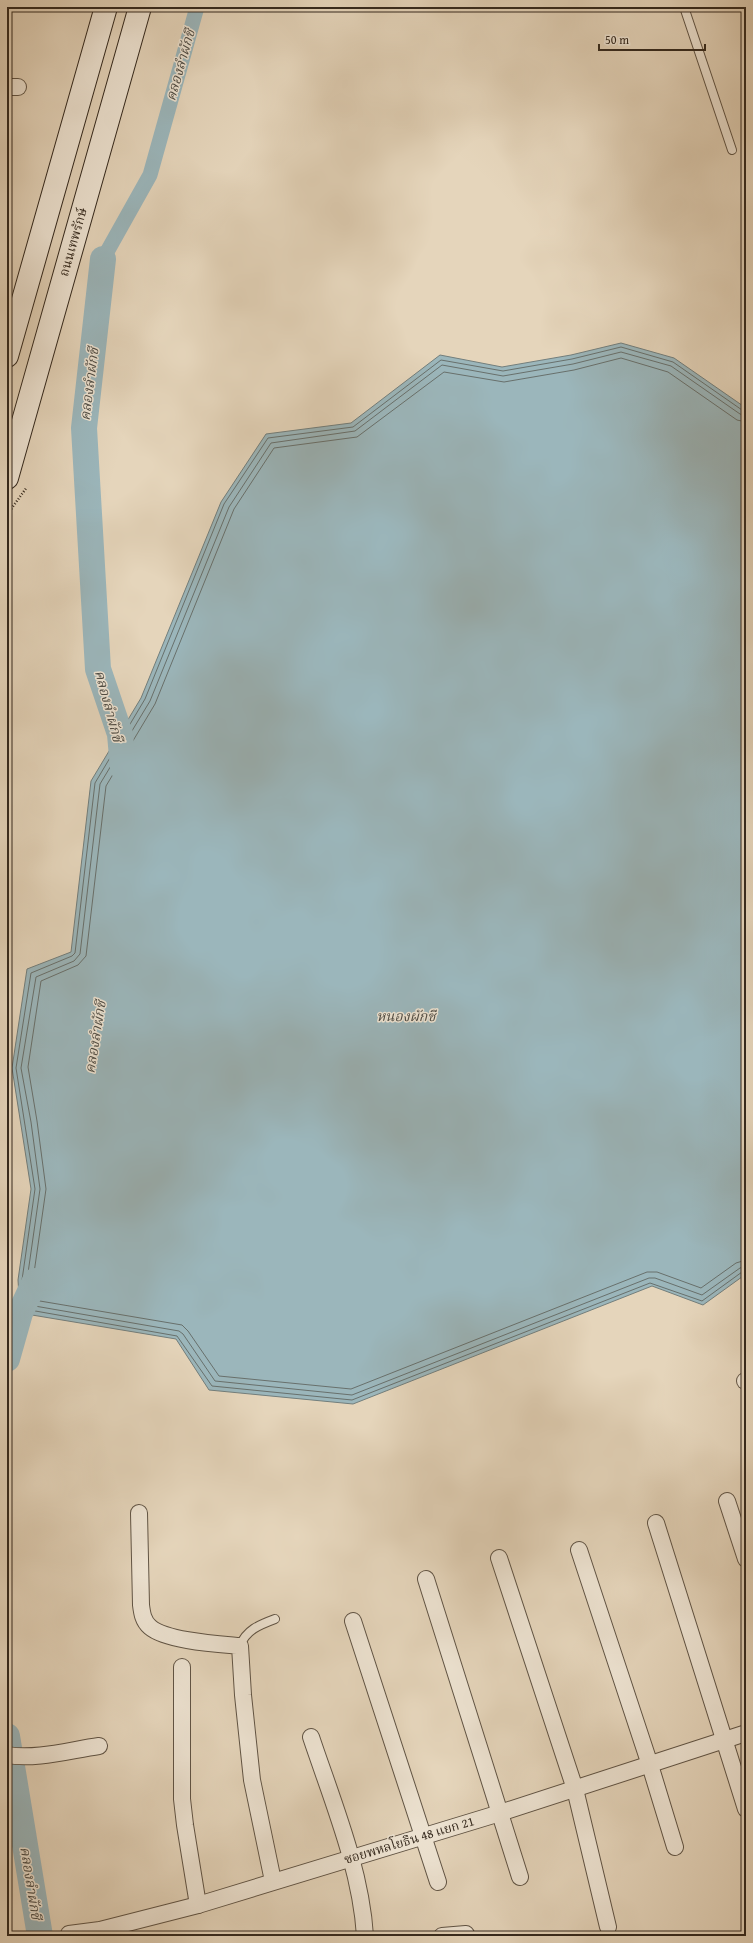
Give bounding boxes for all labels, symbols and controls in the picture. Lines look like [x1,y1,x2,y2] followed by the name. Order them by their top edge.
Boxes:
[160,25,200,103] water label: คลองลำผักชี
[599,26,705,52] scale bar
[605,31,629,48] text: 50 m
[54,205,92,279] street label: ถนนเทพรักษ์
[75,344,104,422] water label: คลองลำผักชี
[90,668,129,746] water label: คลองลำผักชี
[79,997,111,1075] water label: คลองลำผักชี
[376,1006,438,1026] water label: หนองผักชี
[342,1811,476,1869] street label: ซอยพหลโยธิน 48 แยก 21
[15,1845,47,1923] water label: คลองลำผักชี

